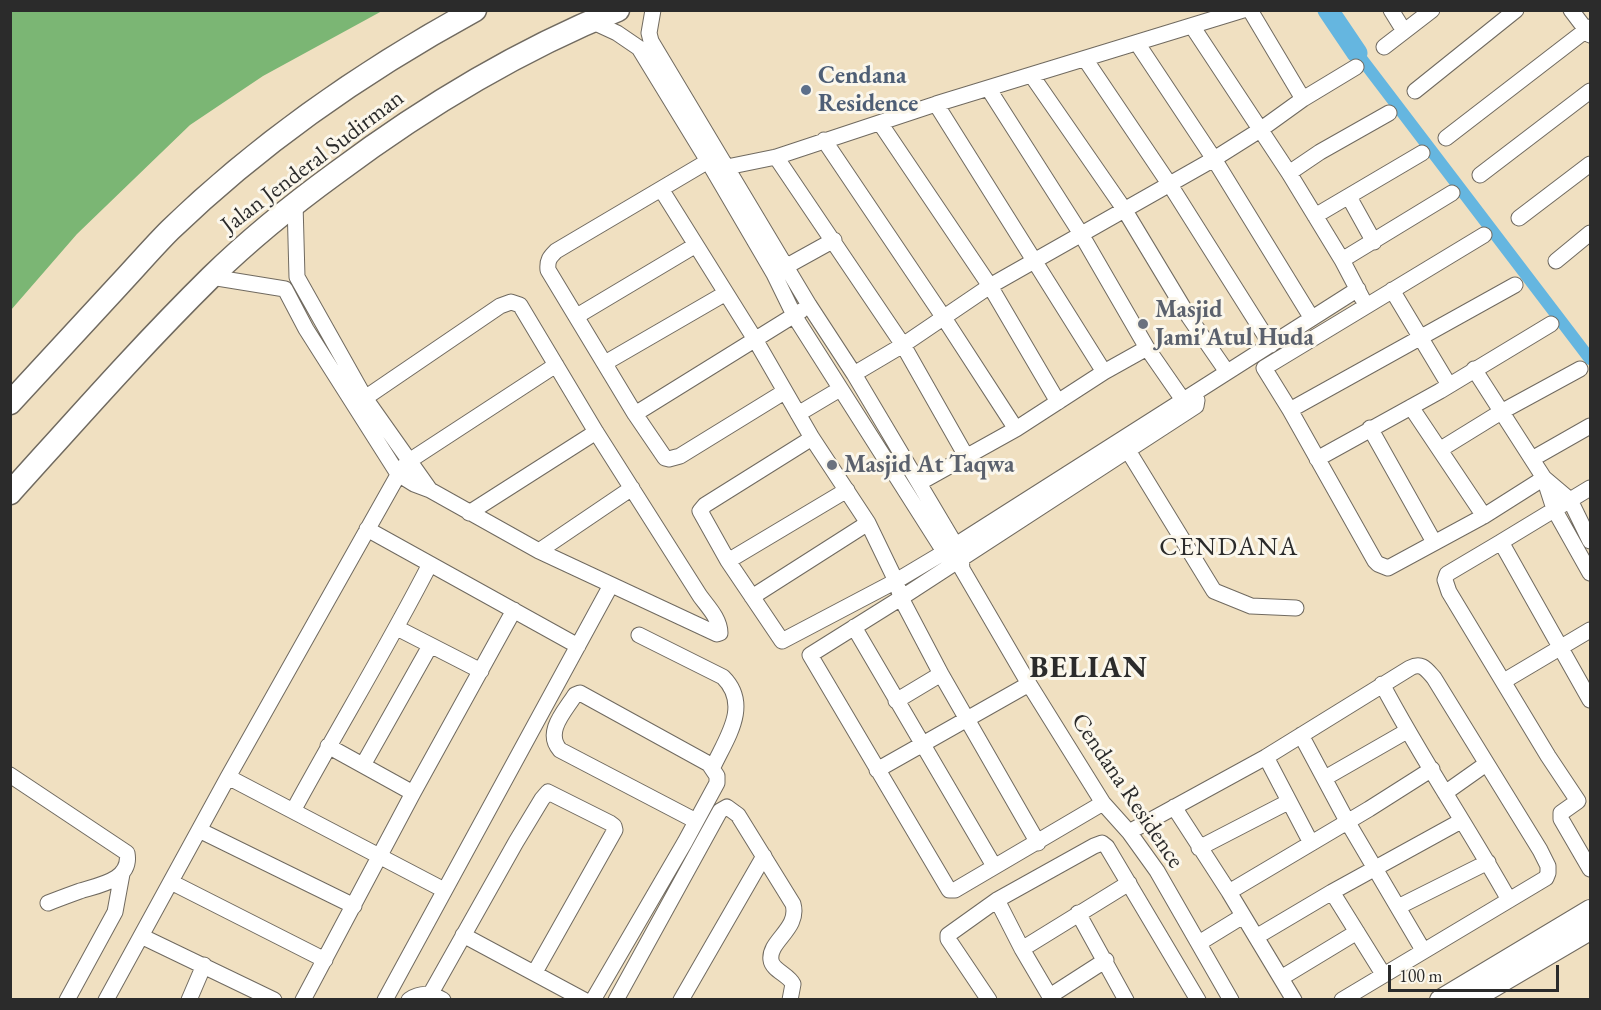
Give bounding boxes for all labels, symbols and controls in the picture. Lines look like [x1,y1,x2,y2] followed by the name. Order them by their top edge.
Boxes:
[818,62,918,118] place label: Cendana Residence
[799,83,813,97] marker: Cendana Residence
[216,84,410,240] street label: Jalan Jenderal Sudirman
[1155,296,1314,352] place label: Masjid Jami'Atul Huda
[1136,317,1150,331] marker: Masjid Jami'Atul Huda
[844,451,1015,479] place label: Masjid At Taqwa
[825,458,839,472] marker: Masjid At Taqwa
[1159,532,1299,564] district label: CENDANA
[1029,651,1149,687] district label: BELIAN
[1065,708,1189,874] street label: Cendana Residence
[1391,953,1562,991] scale bar
[1399,964,1443,987] text: 100 m

